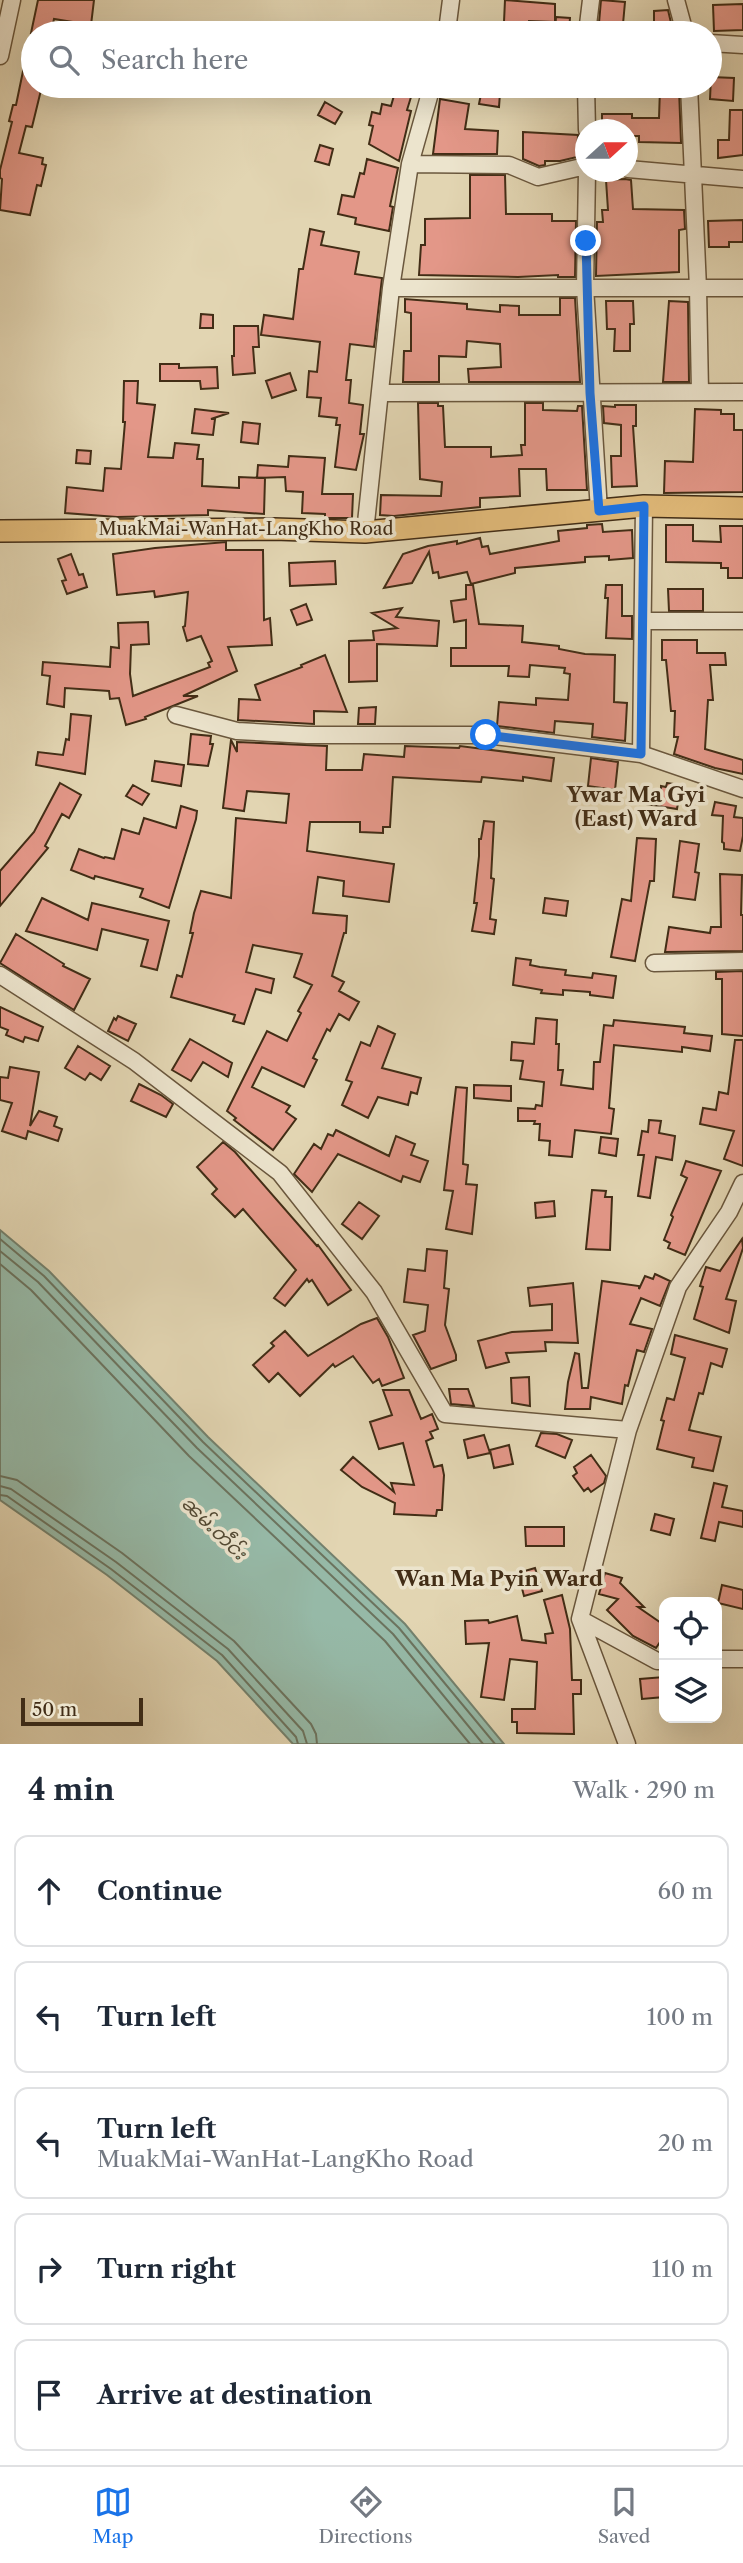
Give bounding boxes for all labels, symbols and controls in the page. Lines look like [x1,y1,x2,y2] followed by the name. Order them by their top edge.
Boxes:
[21,21,722,98] search box
[45,41,83,79] icon: search
[101,44,248,76] text: Search here
[575,119,638,182] north arrow
[570,225,601,256] route end
[99,518,393,540] street label: MuakMai-WanHat-LangKho Road
[470,719,501,750] route start
[566,782,706,831] district label: Ywar Ma Gyi (East) Ward
[177,1490,254,1565] water label: ၼမ်ႉတဵင်း
[394,1566,603,1591] district label: Wan Ma Pyin Ward
[659,1597,722,1723] map controls
[659,1597,722,1660] button: locate
[659,1660,722,1723] button: layers
[21,1695,144,1727] scale bar
[32,1698,77,1721] text: 50 m
[28,1771,114,1808] text: 4 min
[573,1776,715,1804] text: Walk · 290 m
[30,1872,68,1910] icon: ahead
[97,1875,222,1907] text: Continue
[657,1877,713,1905] text: 60 m
[30,1998,68,2036] icon: left
[97,2001,216,2033] text: Turn left
[647,2003,713,2031] text: 100 m
[97,2113,216,2145] text: Turn left
[30,2124,68,2162] icon: left
[658,2129,713,2157] text: 20 m
[97,2145,474,2173] text: MuakMai-WanHat-LangKho Road
[30,2250,68,2288] icon: right
[97,2253,236,2285] text: Turn right
[652,2255,713,2283] text: 110 m
[30,2376,68,2414] icon: arrive
[97,2379,372,2411] text: Arrive at destination
[93,2483,133,2548] tab: Map
[319,2483,412,2548] tab: Directions
[598,2483,650,2548] tab: Saved

